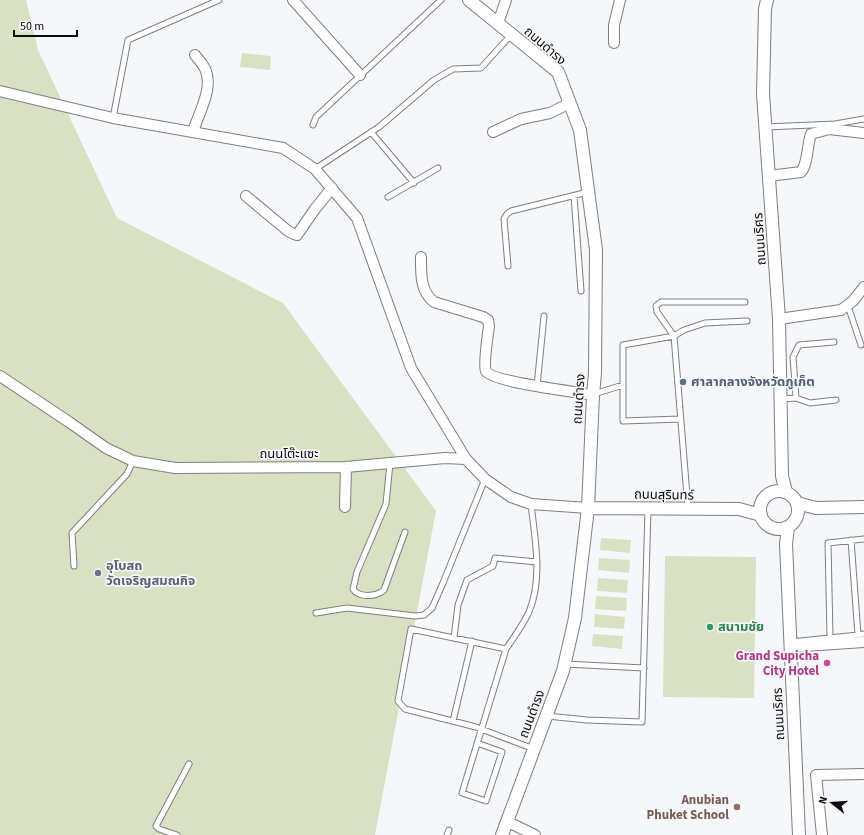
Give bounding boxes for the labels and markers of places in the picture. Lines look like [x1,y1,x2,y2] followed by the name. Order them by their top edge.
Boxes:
[691,373,815,391] place label: ศาลากลางจังหวัดภูเก็ต
[678,377,688,387] marker: ศาลากลางจังหวัดภูเก็ต
[106,557,195,590] place label: อุโบสถ วัดเจริญสมณกิจ
[93,568,103,578] marker: อุโบสถ วัดเจริญสมณกิจ
[718,618,764,636] place label: สนามชัย
[705,622,715,632] marker: สนามชัย
[736,647,819,680] place label: Grand Supicha City Hotel
[822,658,832,668] marker: Grand Supicha City Hotel
[647,791,729,824] place label: Anubian Phuket School
[732,802,742,812] marker: Anubian Phuket School

